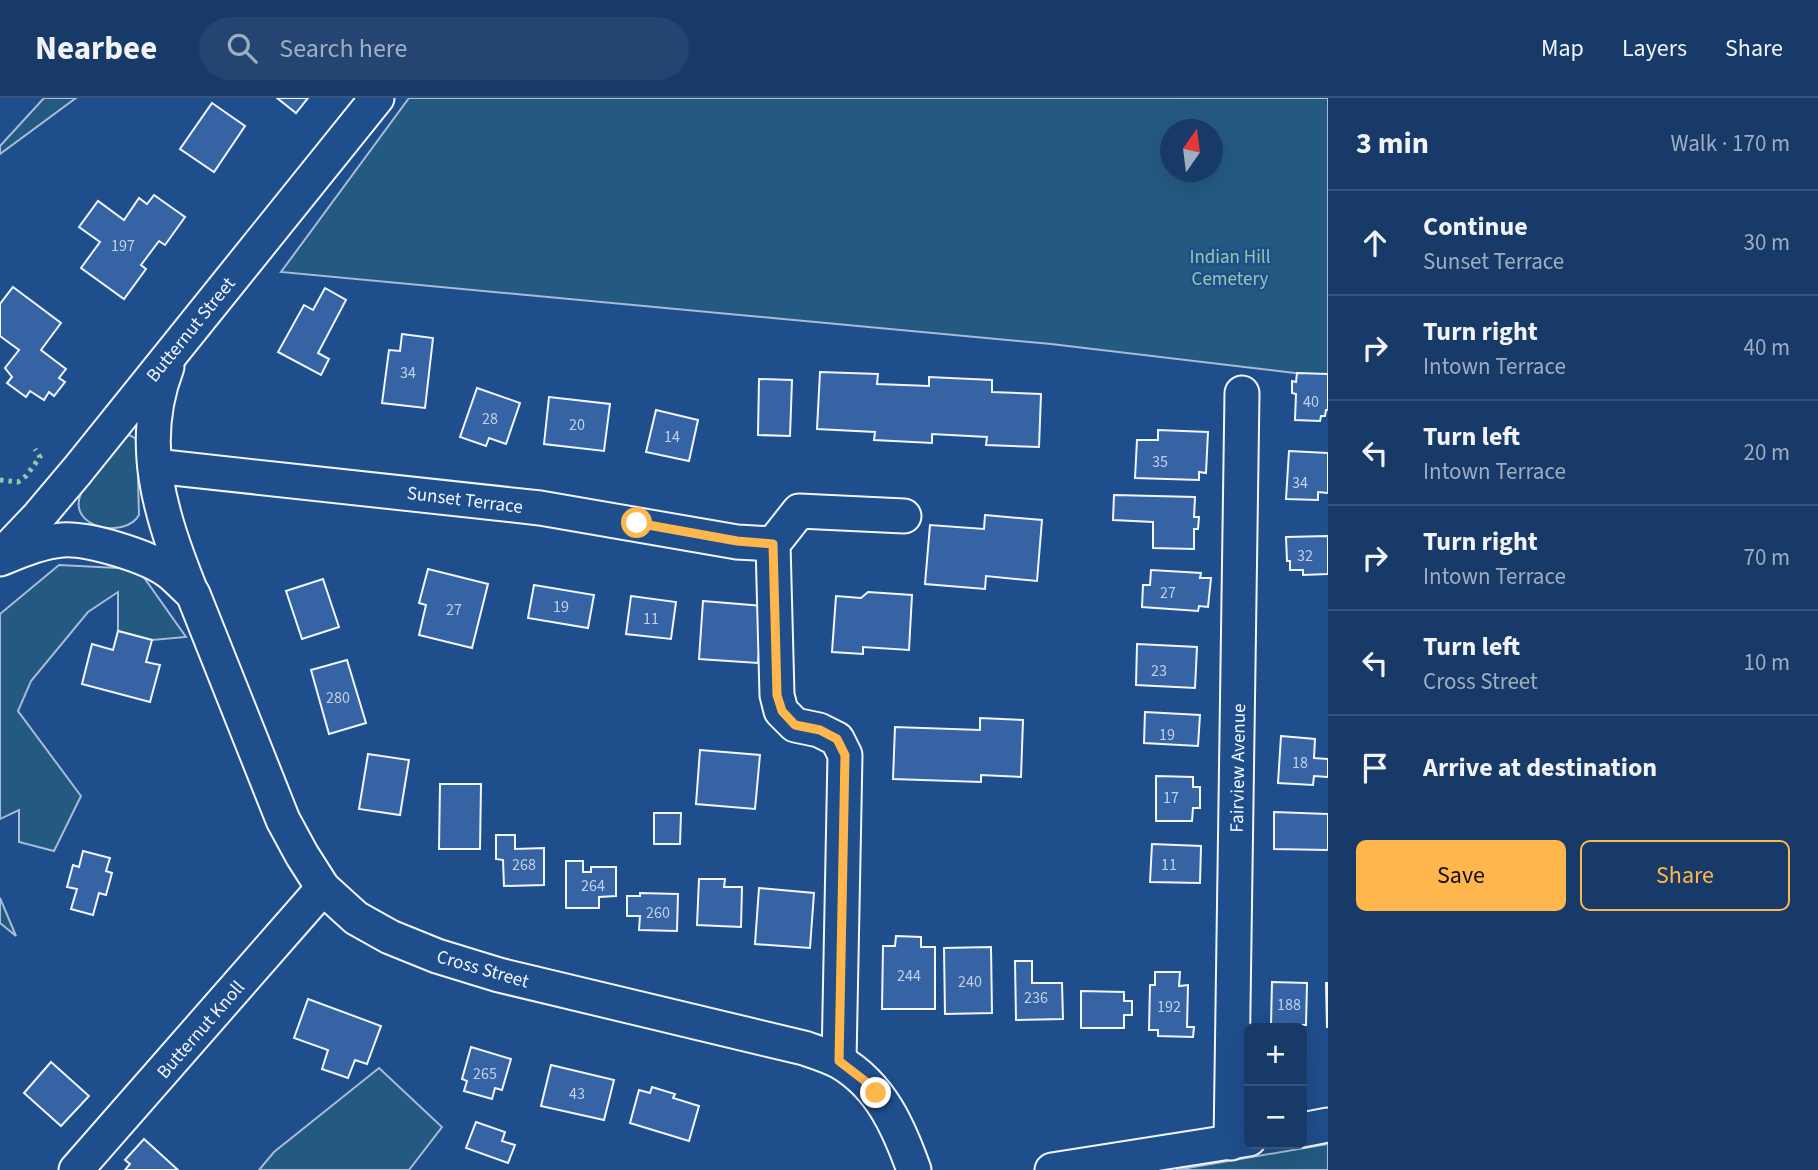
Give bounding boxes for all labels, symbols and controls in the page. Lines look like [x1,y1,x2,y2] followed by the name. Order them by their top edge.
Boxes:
[199,17,689,80] search box
[35,25,157,72] text: Nearbee
[223,29,261,67] icon: search
[279,30,407,67] text: Search here
[1541,31,1584,66] text: Map
[1622,31,1687,66] text: Layers
[1725,31,1783,66] text: Share
[1160,119,1223,182] north arrow
[1356,122,1429,165] text: 3 min
[1671,127,1790,160] text: Walk · 170 m
[1423,208,1528,245] text: Continue
[1356,224,1394,262] icon: ahead
[1743,226,1790,259] text: 30 m
[111,235,135,257] house number: 197
[1189,244,1271,293] park label: Indian Hill Cemetery
[1423,245,1564,278] text: Sunset Terrace
[140,271,242,388] street label: Butternut Street
[1423,313,1538,350] text: Turn right
[1356,329,1394,367] icon: right
[1743,331,1790,364] text: 40 m
[1423,350,1566,383] text: Intown Terrace
[400,362,416,384] house number: 34
[1303,391,1319,413] house number: 40
[482,408,498,430] house number: 28
[569,414,585,436] house number: 20
[1423,418,1520,455] text: Turn left
[664,426,680,448] house number: 14
[1356,434,1394,472] icon: left
[1743,436,1790,469] text: 20 m
[1152,451,1168,473] house number: 35
[1423,455,1566,488] text: Intown Terrace
[1292,472,1308,494] house number: 34
[405,480,524,521] street label: Sunset Terrace
[621,507,652,538] route start
[1423,523,1538,560] text: Turn right
[1356,539,1394,577] icon: right
[1743,541,1790,574] text: 70 m
[1297,545,1313,567] house number: 32
[1423,560,1566,593] text: Intown Terrace
[1160,582,1176,604] house number: 27
[553,596,569,618] house number: 19
[446,599,462,621] house number: 27
[643,608,659,630] house number: 11
[1423,628,1520,665] text: Turn left
[1356,644,1394,682] icon: left
[1743,646,1790,679] text: 10 m
[1151,660,1167,682] house number: 23
[1423,665,1538,698] text: Cross Street
[326,687,350,709] house number: 280
[1224,703,1253,833] street label: Fairview Avenue
[1159,724,1175,746] house number: 19
[1356,749,1394,787] icon: arrive
[1423,749,1657,786] text: Arrive at destination
[1292,752,1308,774] house number: 18
[1163,787,1179,809] house number: 17
[1356,840,1566,911] button: Save
[1580,840,1790,911] button: Share
[512,854,536,876] house number: 268
[1161,854,1177,876] house number: 11
[581,875,605,897] house number: 264
[646,902,670,924] house number: 260
[433,943,532,996] street label: Cross Street
[897,965,921,987] house number: 244
[958,971,982,993] house number: 240
[151,975,251,1085] street label: Butternut Knoll
[1024,987,1048,1009] house number: 236
[1277,994,1301,1016] house number: 188
[1157,996,1181,1018] house number: 192
[1244,1023,1307,1149] map controls
[1244,1023,1307,1086] button: +
[473,1063,497,1085] house number: 265
[860,1077,891,1108] route end
[569,1083,585,1105] house number: 43
[1244,1086,1307,1149] button: −

